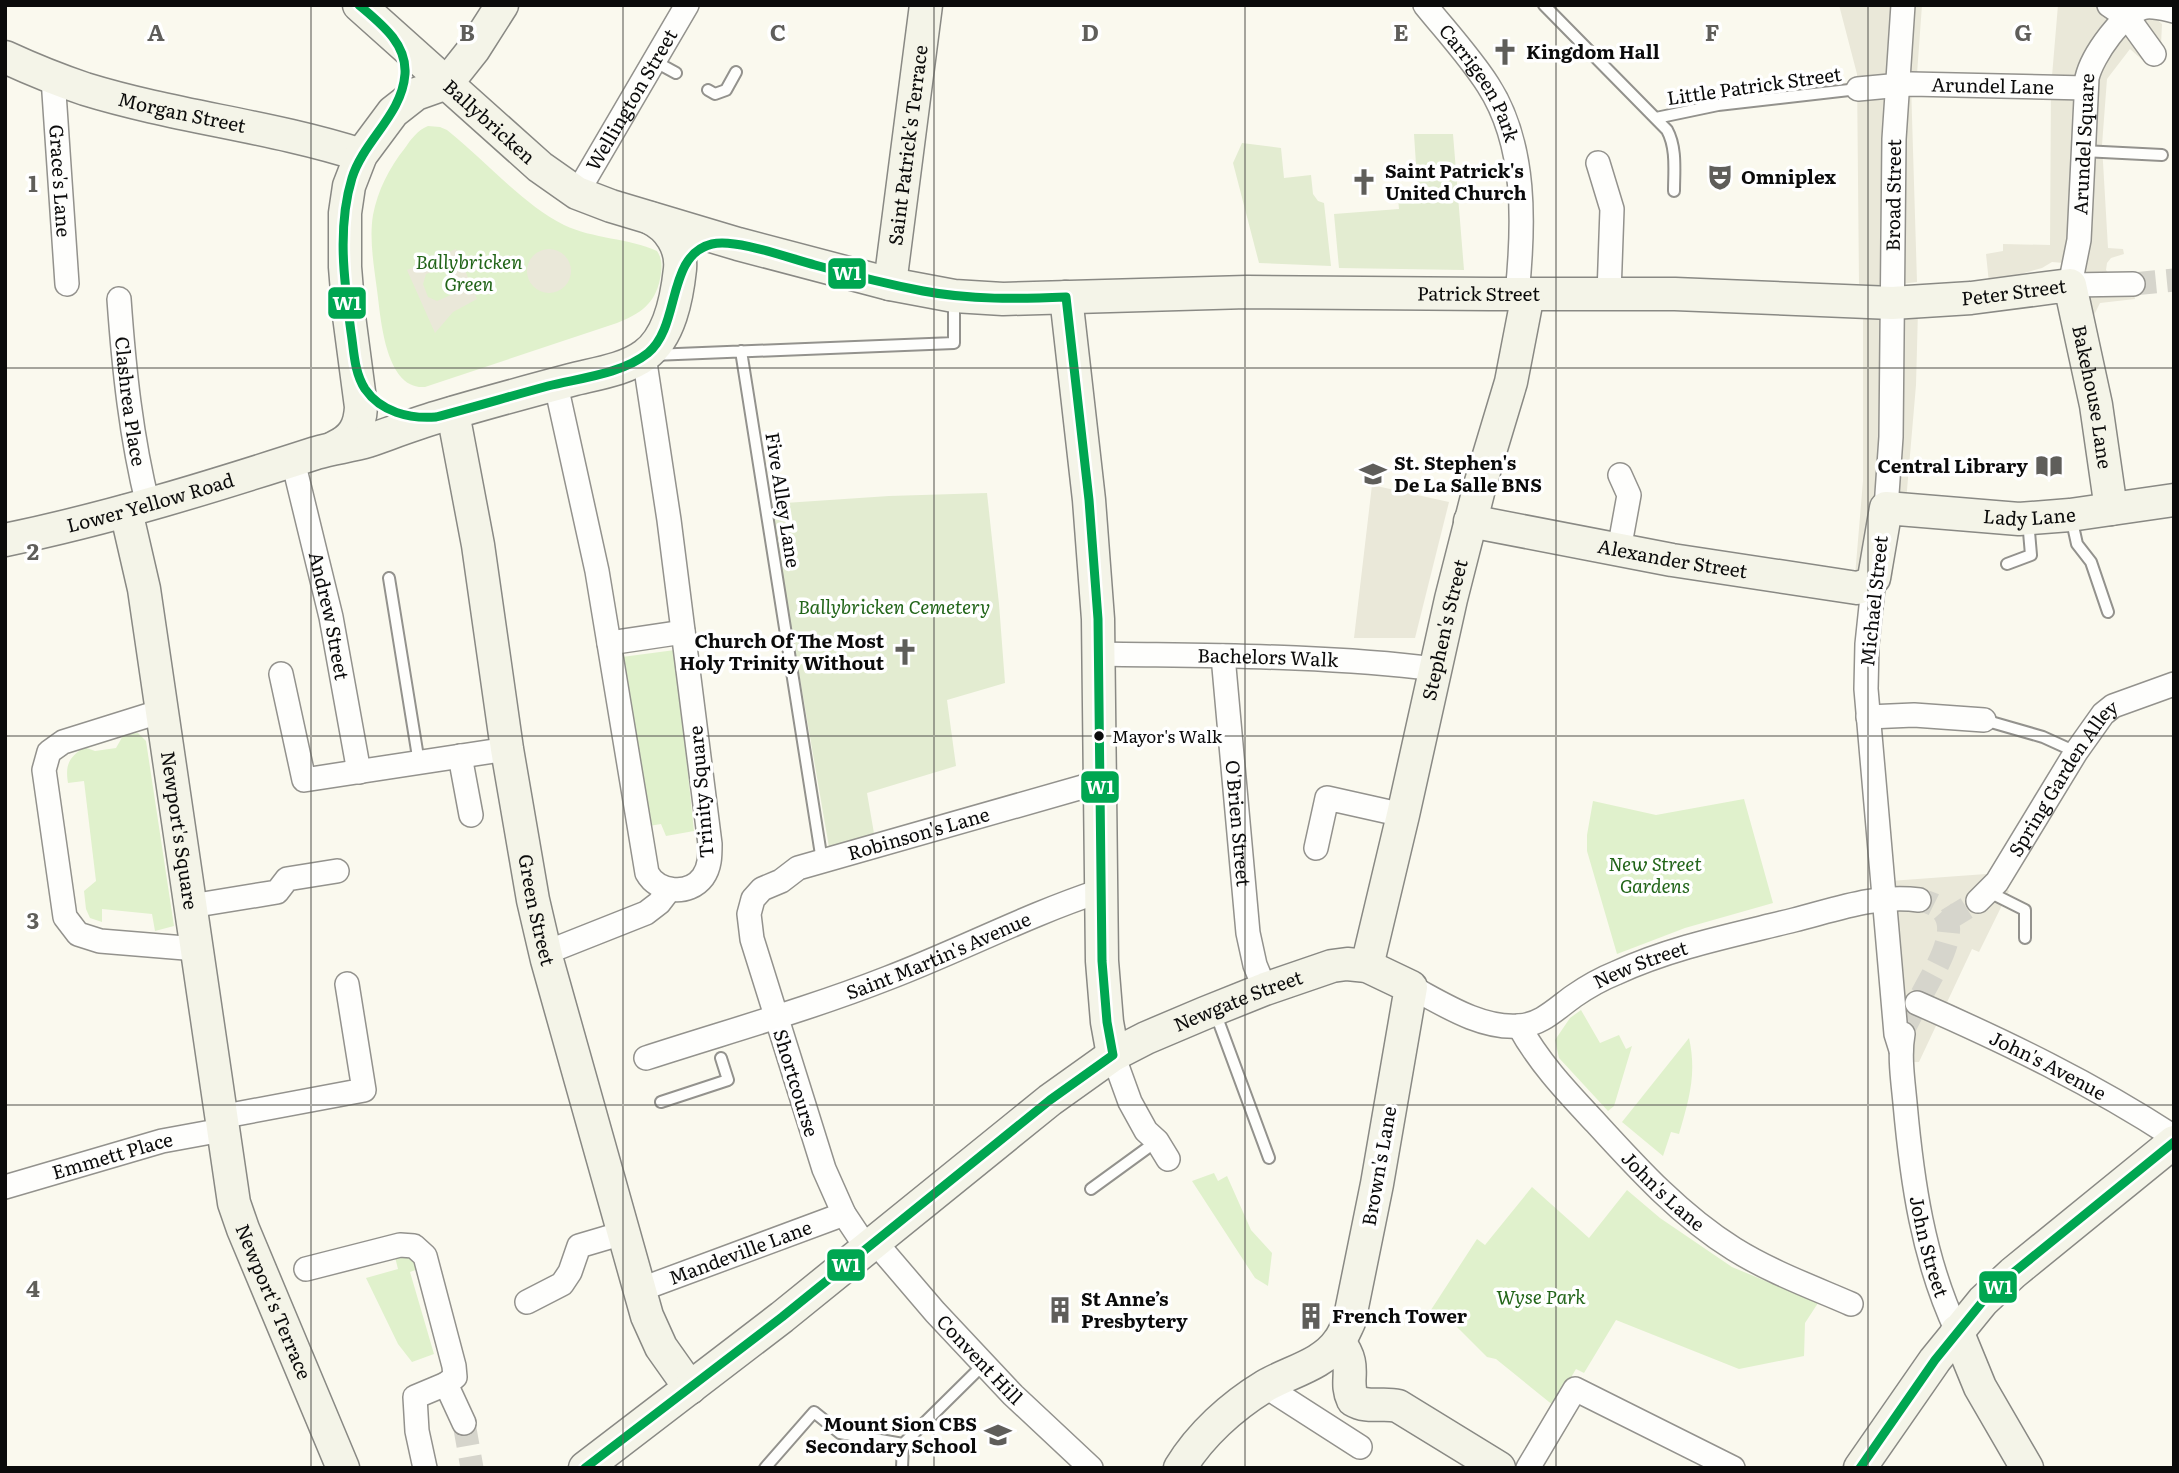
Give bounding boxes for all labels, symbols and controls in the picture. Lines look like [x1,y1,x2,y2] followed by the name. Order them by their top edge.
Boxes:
[147,14,165,48] text: A
[459,14,475,48] text: B
[770,14,786,48] text: C
[1081,14,1099,48] text: D
[1393,14,1409,48] text: E
[1705,14,1720,48] text: F
[2014,14,2032,48] text: G
[1433,17,1527,145] street label: Carrigeen Park
[578,23,683,176] street label: Wellington Street
[1490,37,1520,67] church icon: Kingdom Hall
[1526,37,1660,65] place label: Kingdom Hall
[880,43,934,247] street label: Saint Patrick's Terrace
[1665,59,1843,111] street label: Little Patrick Street
[1931,69,2055,100] street label: Arundel Lane
[438,72,542,170] street label: Ballybricken
[2065,72,2100,215] street label: Arundel Square
[115,84,249,139] street label: Morgan Street
[43,123,79,238] street label: Grace's Lane
[1878,138,1907,252] street label: Broad Street
[1385,156,1527,206] place label: Saint Patrick's United Church
[1705,162,1735,192] theatre icon: Omniplex
[1741,162,1836,190] place label: Omniplex
[28,165,38,199] text: 1
[1349,167,1379,197] church icon: Saint Patrick's United Church
[415,247,523,297] park label: Ballybricken Green
[827,257,867,290] line badge: W1
[833,258,862,286] text: W1
[1960,271,2068,312] street label: Peter Street
[1417,278,1540,307] street label: Patrick Street
[327,286,367,320] line badge: W1
[333,288,362,316] text: W1
[2066,322,2120,471] street label: Bakehouse Lane
[109,335,154,468] street label: Clashrea Place
[759,430,809,570] street label: Five Alley Lane
[1394,448,1542,498] place label: St. Stephen's De La Salle BNS
[1878,451,2028,479] place label: Central Library
[2034,451,2064,481] library icon: Central Library
[1358,459,1388,489] school or university icon: St. Stephen's De La Salle BNS
[63,465,238,539] street label: Lower Yellow Road
[1982,499,2077,532] street label: Lady Lane
[1595,531,1750,584] street label: Alexander Street
[27,533,39,567] text: 2
[1852,534,1894,668] street label: Michael Street
[303,548,357,682] street label: Andrew Street
[1414,555,1474,703] street label: Stephen's Street
[798,592,990,620] park label: Ballybricken Cemetery
[679,626,885,676] place label: Church Of The Most Holy Trinity Without
[890,637,920,667] church icon: Church Of The Most Holy Trinity Without
[1197,640,1340,673] street label: Bachelors Walk
[2001,692,2124,862] street label: Spring Garden Alley
[1112,723,1223,748] place label: Mayor's Walk
[680,725,720,859] street label: Trinity Square
[1092,729,1106,743] marker: Mayor's Walk
[155,749,206,912] street label: Newport's Square
[1219,759,1259,888] street label: O'Brien Street
[1080,770,1120,804] line badge: W1
[1086,772,1115,800] text: W1
[844,799,993,866] street label: Robinson's Lane
[1608,849,1702,899] park label: New Street Gardens
[512,852,563,969] street label: Green Street
[27,902,39,936] text: 3
[842,904,1035,1006] street label: Saint Martin's Avenue
[1588,933,1691,995] street label: New Street
[1169,962,1306,1038] street label: Newgate Street
[1985,1023,2112,1106] street label: John's Avenue
[767,1025,827,1140] street label: Shortcourse
[1354,1104,1402,1228] street label: Brown's Lane
[48,1124,175,1186] street label: Emmett Place
[1616,1144,1712,1237] street label: John's Lane
[1904,1193,1957,1301] street label: John Street
[664,1212,816,1291] street label: Mandeville Lane
[229,1219,319,1384] street label: Newport's Terrace
[826,1248,866,1282] line badge: W1
[832,1250,861,1278] text: W1
[26,1270,40,1304] text: 4
[1978,1270,2018,1304] line badge: W1
[1984,1272,2013,1300] text: W1
[1496,1282,1586,1310] park label: Wyse Park
[1081,1284,1188,1334] place label: St Anne’s Presbytery
[1045,1295,1075,1325] building icon: St Anne’s Presbytery
[1296,1301,1326,1331] building icon: French Tower
[1332,1301,1468,1329] place label: French Tower
[931,1307,1030,1411] street label: Convent Hill
[805,1409,977,1459] place label: Mount Sion CBS Secondary School
[983,1420,1013,1450] school or university icon: Mount Sion CBS Secondary School

